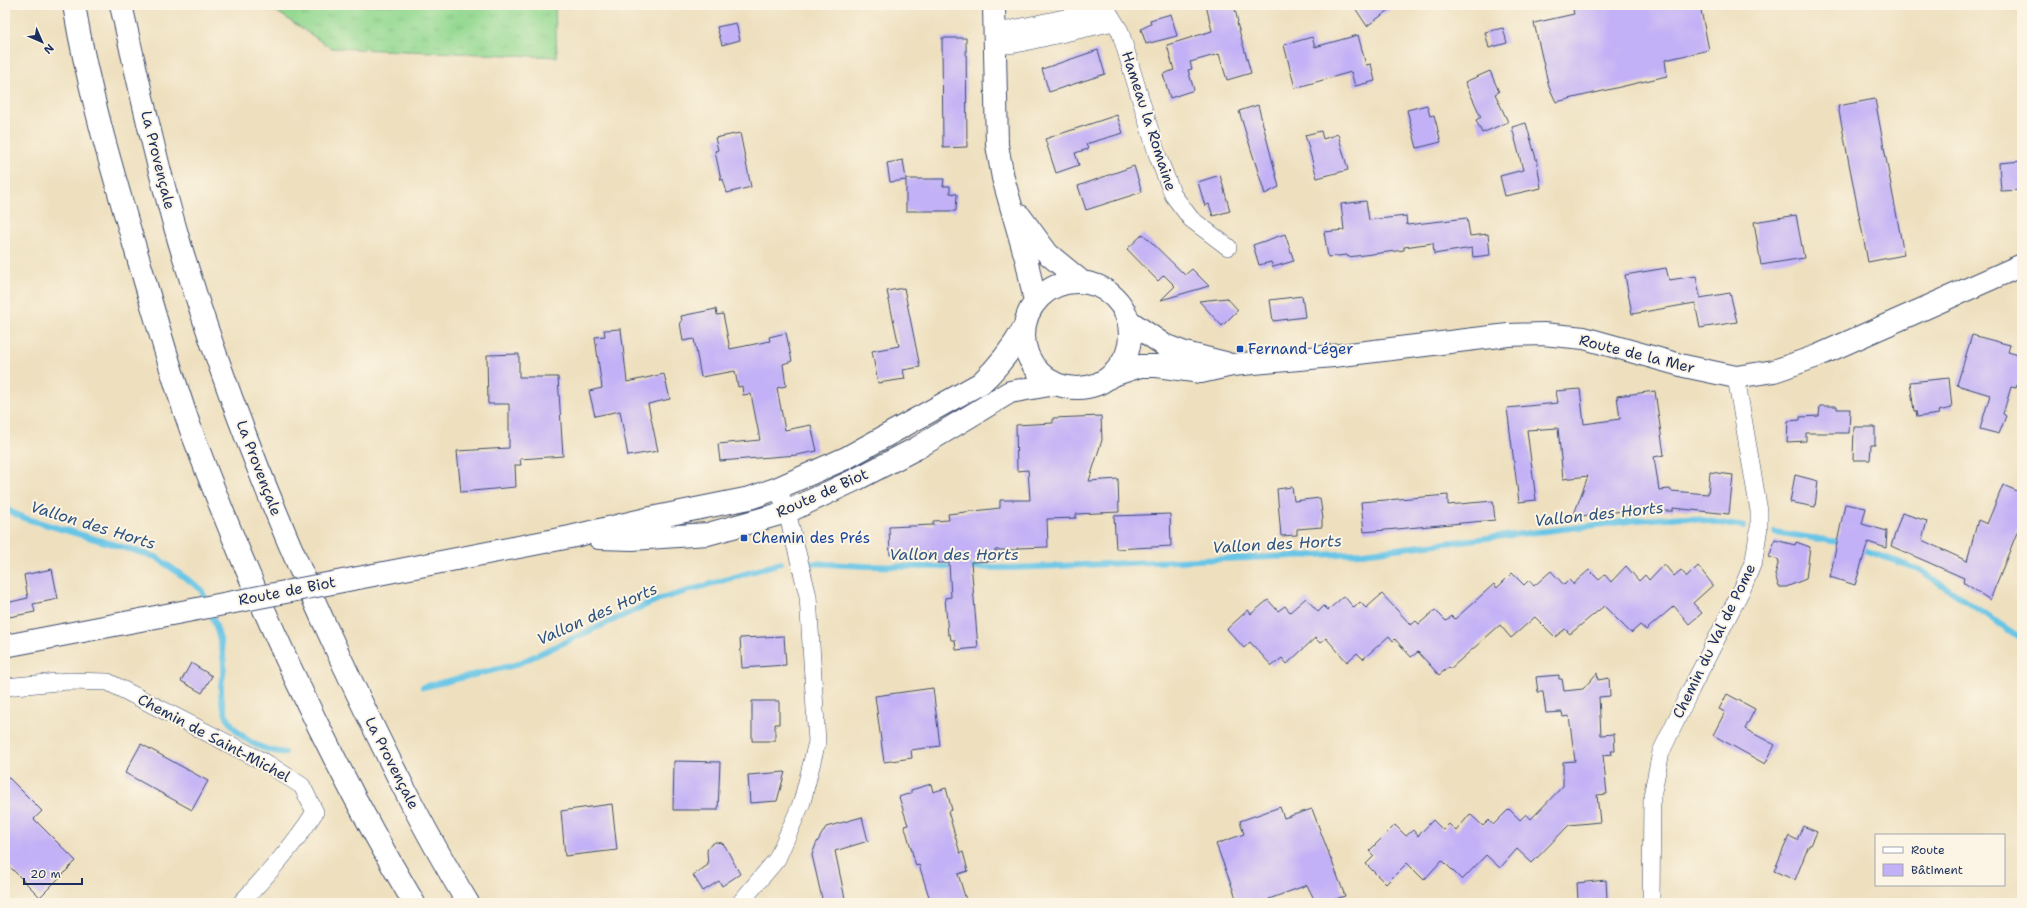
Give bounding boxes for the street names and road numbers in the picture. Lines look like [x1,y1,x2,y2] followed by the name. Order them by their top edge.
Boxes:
[1117,49,1181,193] street label: Hameau la Romaine
[136,109,180,211] street label: La Provençale
[1577,330,1697,378] street label: Route de la Mer
[232,417,286,519] street label: La Provençale
[773,464,871,522] street label: Route de Biot
[1668,560,1760,722] street label: Chemin du Val de Pome
[237,572,337,610] street label: Route de Biot
[134,689,294,787] street label: Chemin de Saint-Michel
[360,714,424,812] street label: La Provençale

